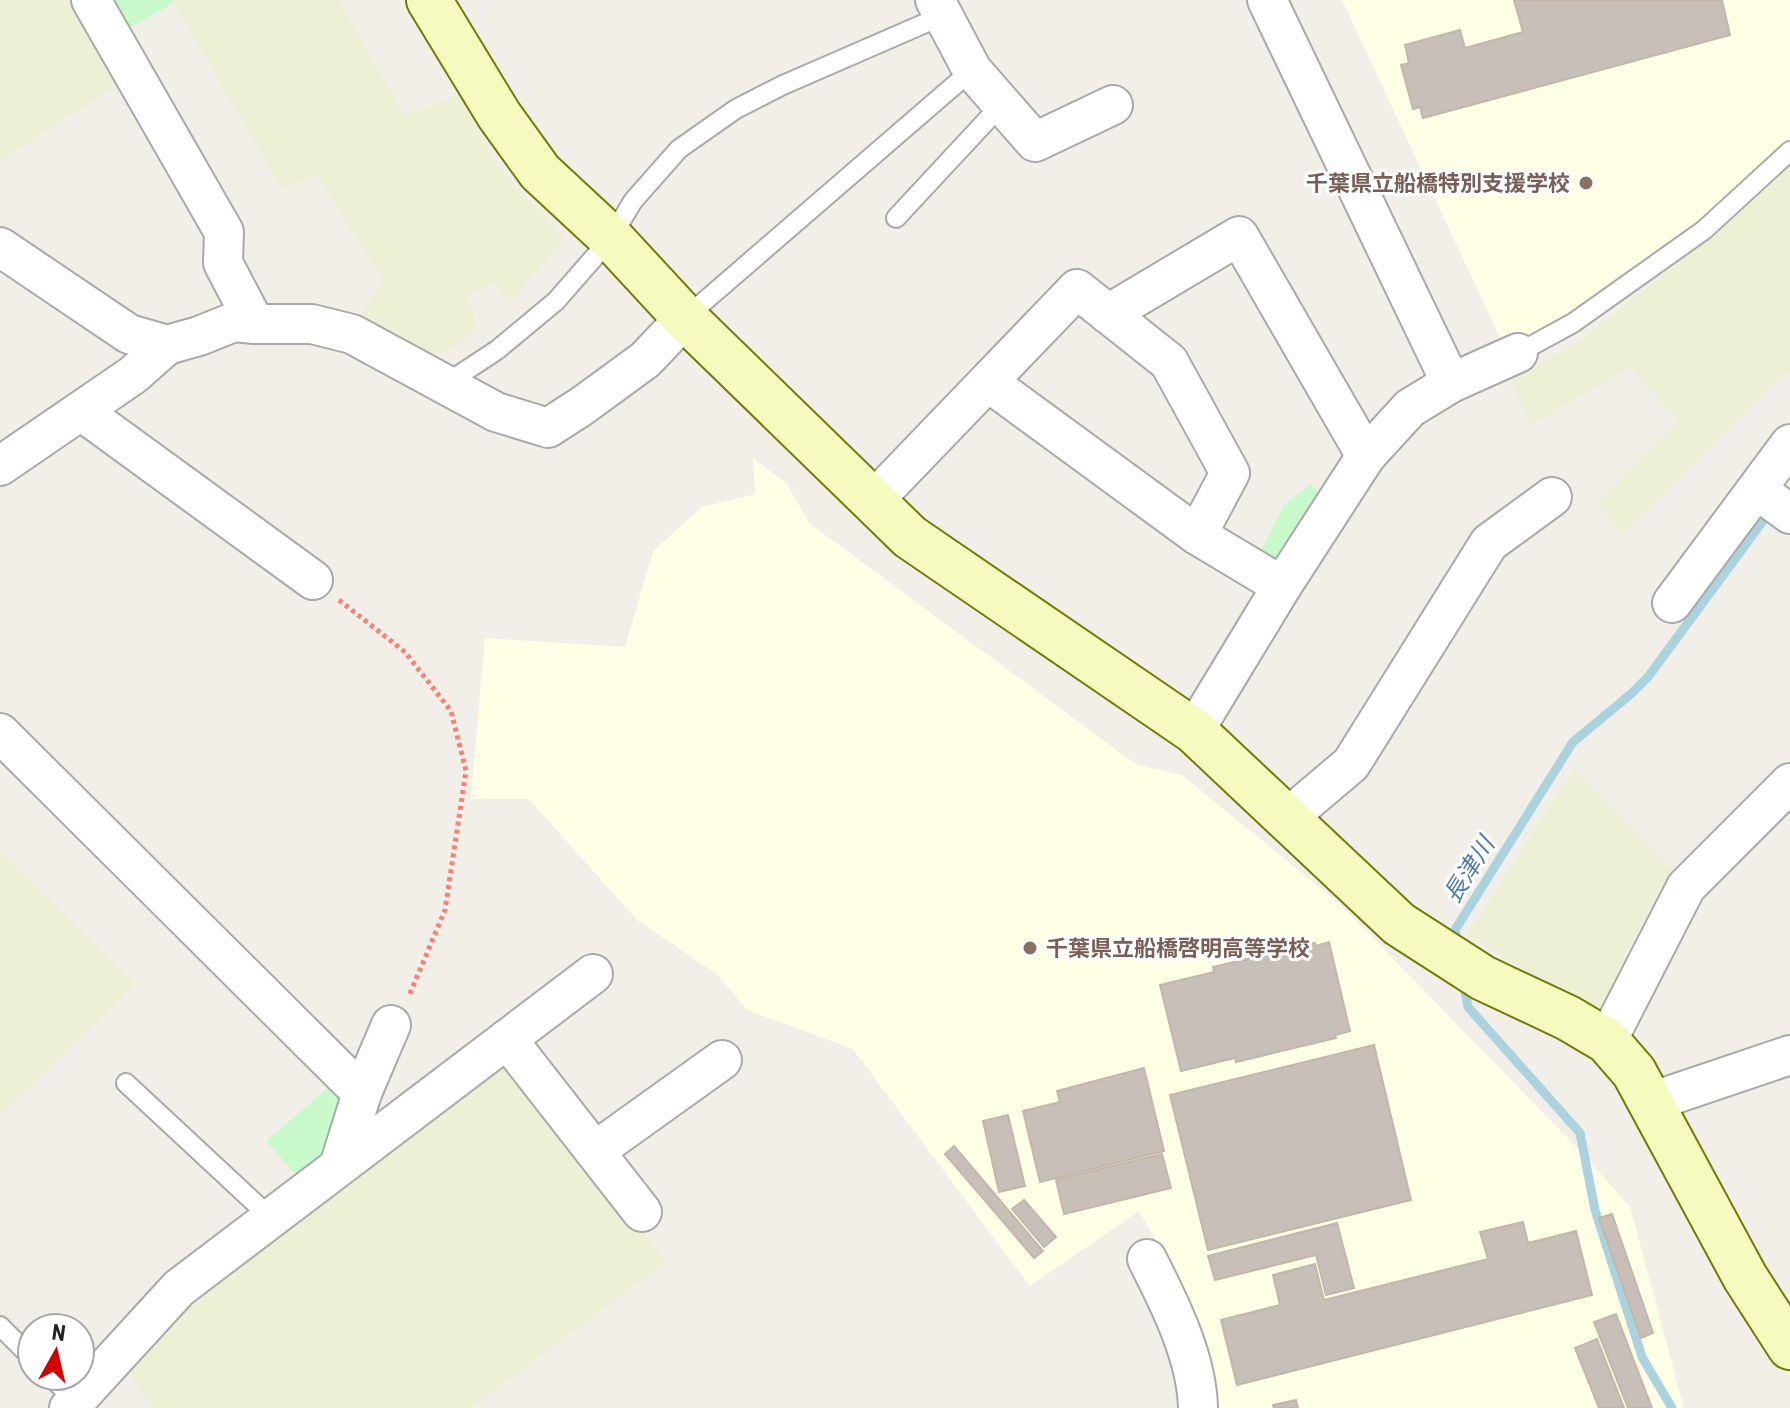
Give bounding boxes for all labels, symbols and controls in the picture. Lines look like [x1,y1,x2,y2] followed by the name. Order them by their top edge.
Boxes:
[1306,171,1570,196] place label: 千葉県立船橋特別支援学校
[1577,174,1595,192] marker: 千葉県立船橋特別支援学校
[1438,830,1502,908] water label: 長津川
[1046,936,1310,961] place label: 千葉県立船橋啓明高等学校
[1021,939,1039,957] marker: 千葉県立船橋啓明高等学校
[16,1312,96,1392] north arrow
[50,1319,67,1346] text: N

